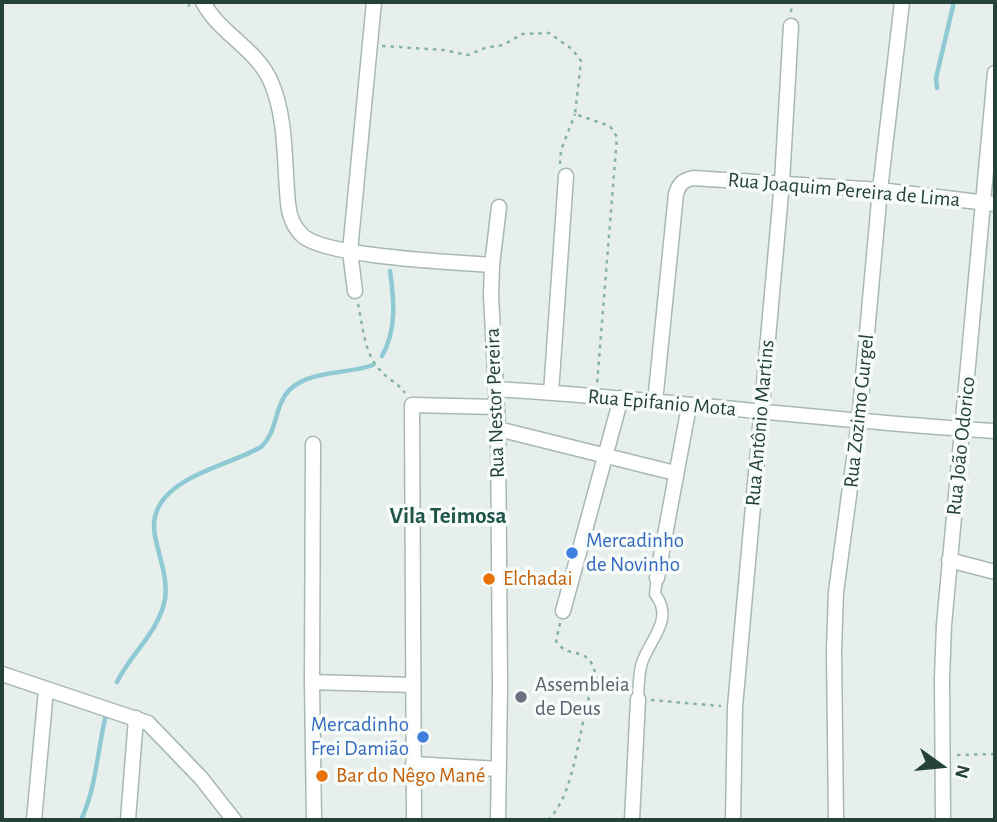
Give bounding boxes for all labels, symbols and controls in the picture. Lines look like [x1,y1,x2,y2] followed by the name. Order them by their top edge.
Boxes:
[727,167,961,213] street label: Rua Joaquim Pereira de Lima
[480,327,510,479] street label: Rua Nestor Pereira
[838,333,880,489] street label: Rua Zozimo Gurgel
[740,339,780,507] street label: Rua Antônio Martins
[941,375,981,517] street label: Rua João Odorico
[587,384,737,422] street label: Rua Epifanio Mota
[390,502,506,530] district label: Vila Teimosa
[586,528,684,578] place label: Mercadinho de Novinho
[564,545,580,561] marker: Mercadinho de Novinho
[503,566,573,592] place label: Elchadai
[481,571,497,587] marker: Elchadai
[535,672,630,722] place label: Assembleia de Deus
[513,689,529,705] marker: Assembleia de Deus
[311,712,409,762] place label: Mercadinho Frei Damião
[415,729,431,745] marker: Mercadinho Frei Damião
[906,731,976,801] north arrow
[336,763,485,789] place label: Bar do Nêgo Mané
[951,763,973,780] text: N
[314,768,330,784] marker: Bar do Nêgo Mané

